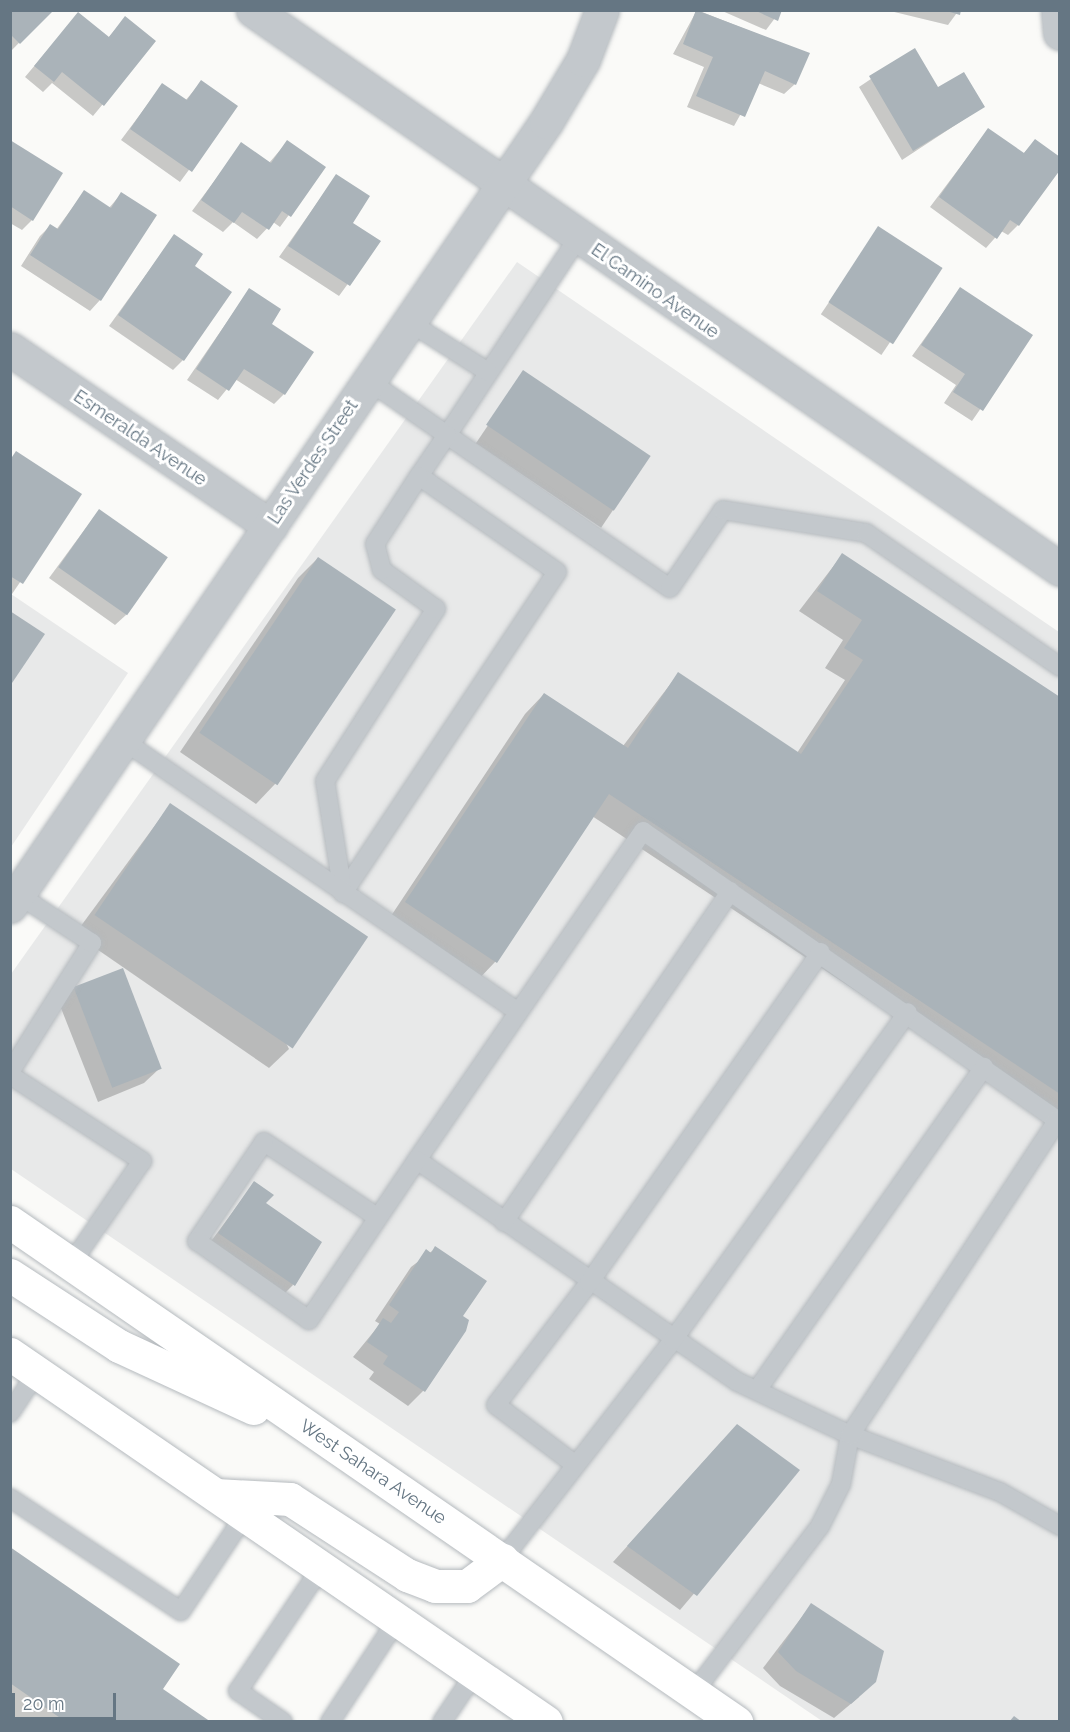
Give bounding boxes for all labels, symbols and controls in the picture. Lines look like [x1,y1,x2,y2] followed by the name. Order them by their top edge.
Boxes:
[587,239,723,343] street label: El Camino Avenue
[69,385,211,491] street label: Esmeralda Avenue
[263,395,363,529] street label: Las Verdes Street
[296,1415,450,1529] street label: West Sahara Avenue
[15,1681,118,1719] scale bar
[23,1693,65,1714] text: 20 m

